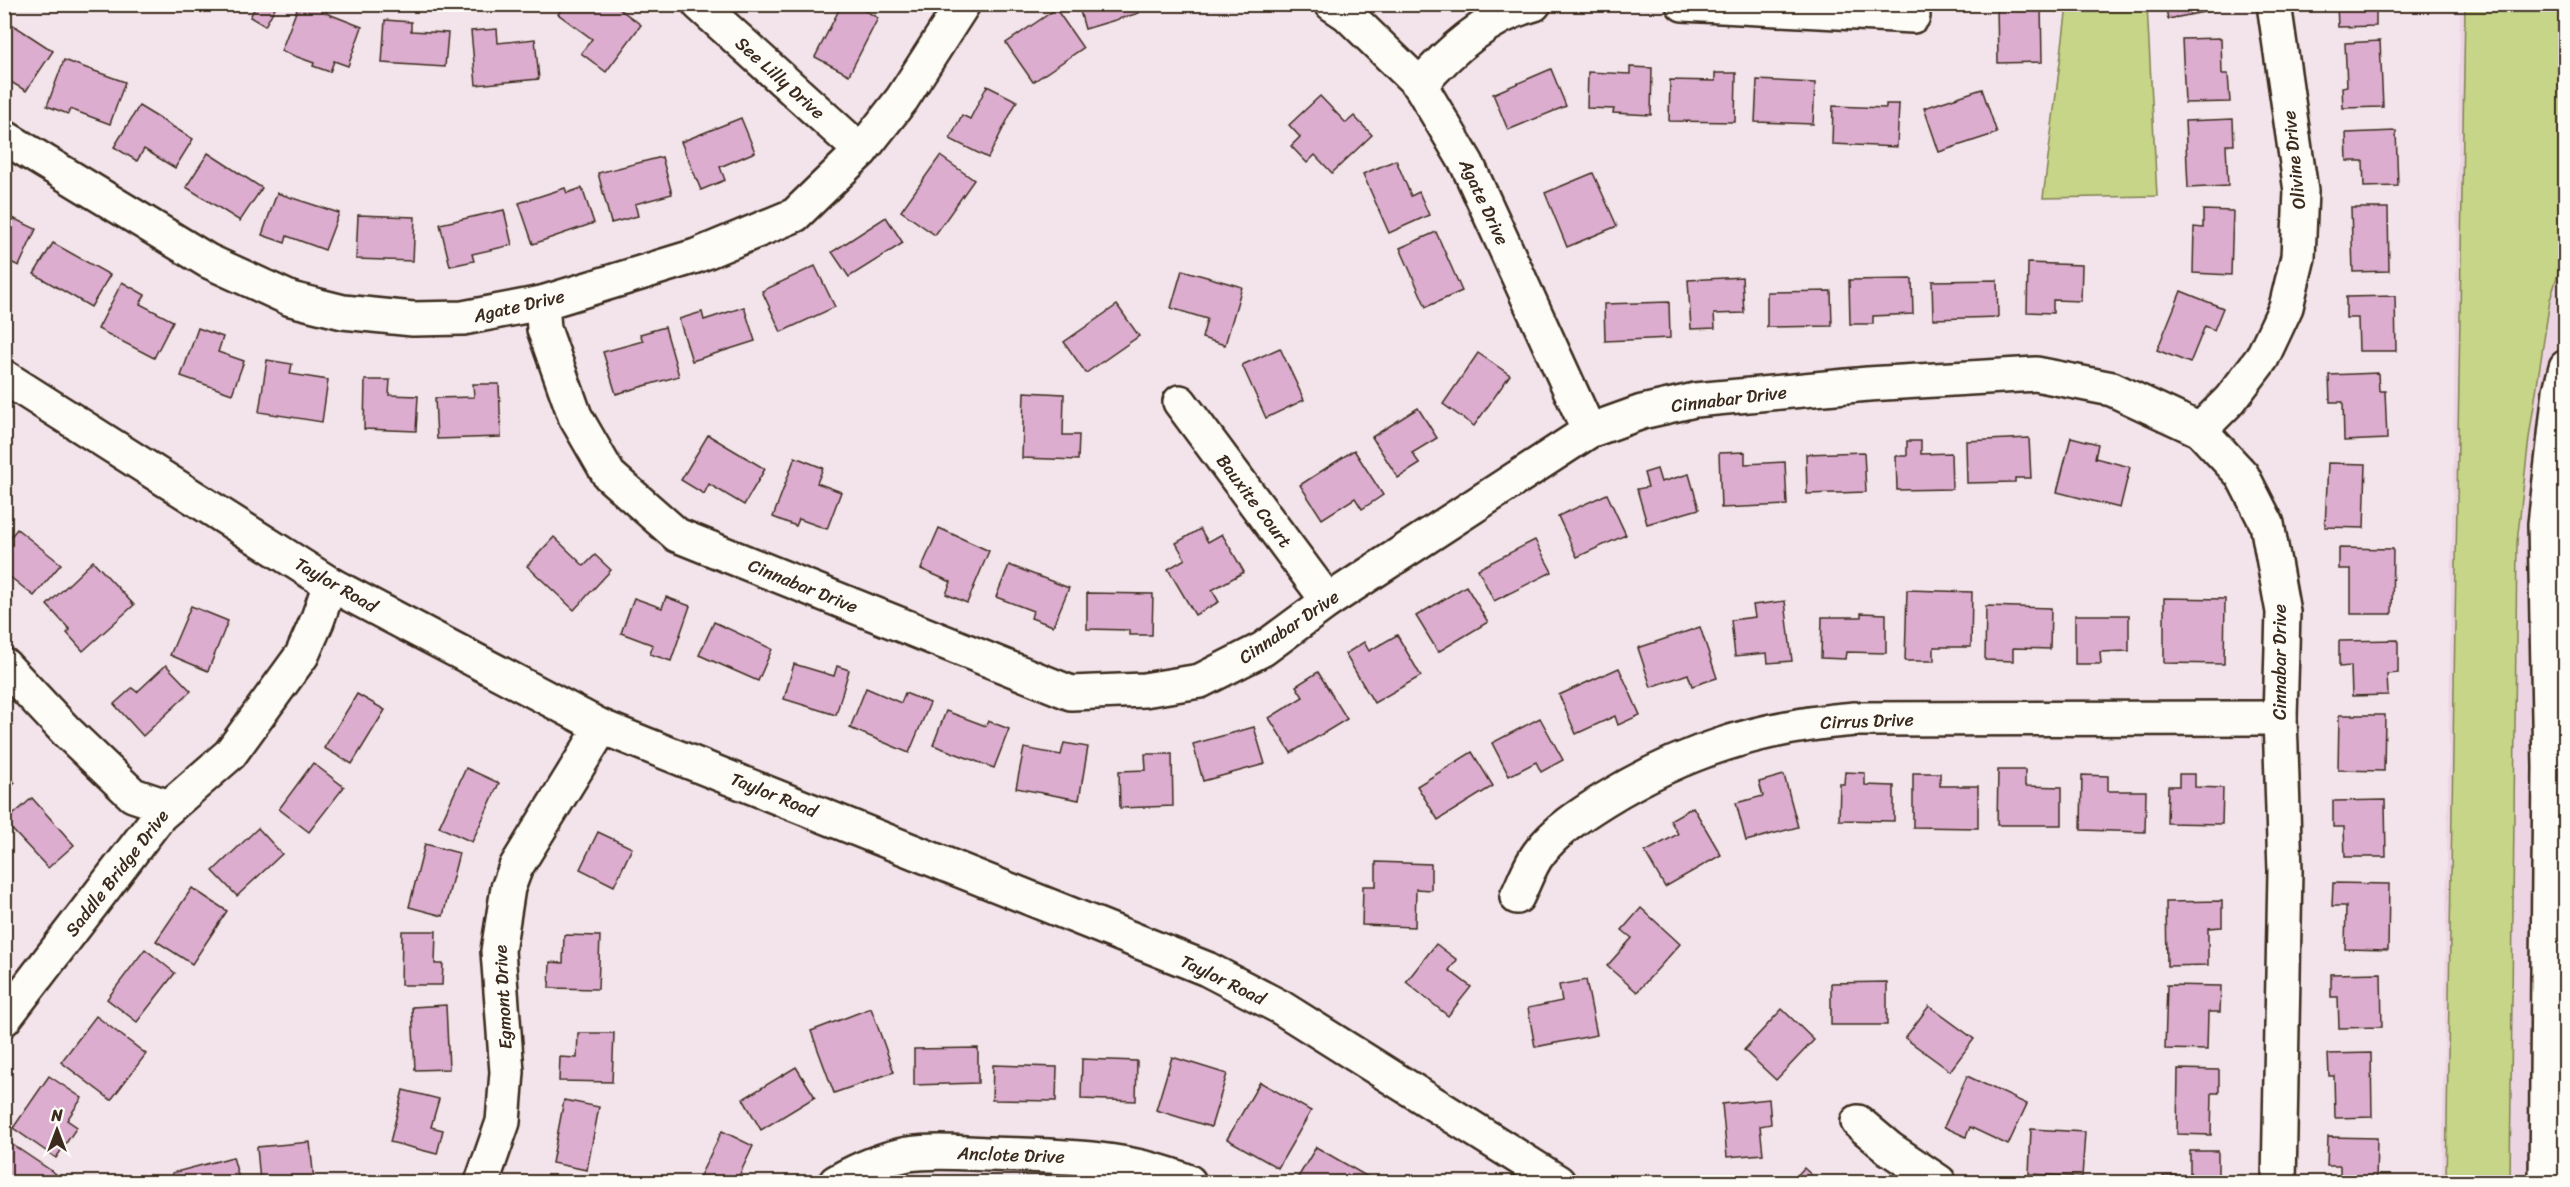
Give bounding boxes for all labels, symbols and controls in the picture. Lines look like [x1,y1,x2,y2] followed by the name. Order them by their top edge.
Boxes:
[727,28,833,128] street label: See Lilly Drive
[2273,109,2315,211] street label: Olivine Drive
[1450,152,1518,251] street label: Agate Drive
[469,280,568,332] street label: Agate Drive
[1669,376,1789,422] street label: Cinnabar Drive
[1208,447,1300,555] street label: Bauxite Court
[288,548,385,622] street label: Taylor Road
[743,549,863,623] street label: Cinnabar Drive
[1232,581,1346,673] street label: Cinnabar Drive
[2264,604,2296,720] street label: Cinnabar Drive
[1820,703,1914,739] street label: Cirrus Drive
[726,763,824,828] street label: Taylor Road
[57,802,177,944] street label: Saddle Bridge Drive
[484,944,522,1050] street label: Egmont Drive
[1175,946,1272,1015] street label: Taylor Road
[27,1100,87,1160] north arrow
[50,1101,63,1130] text: N
[956,1137,1065,1173] street label: Anclote Drive

